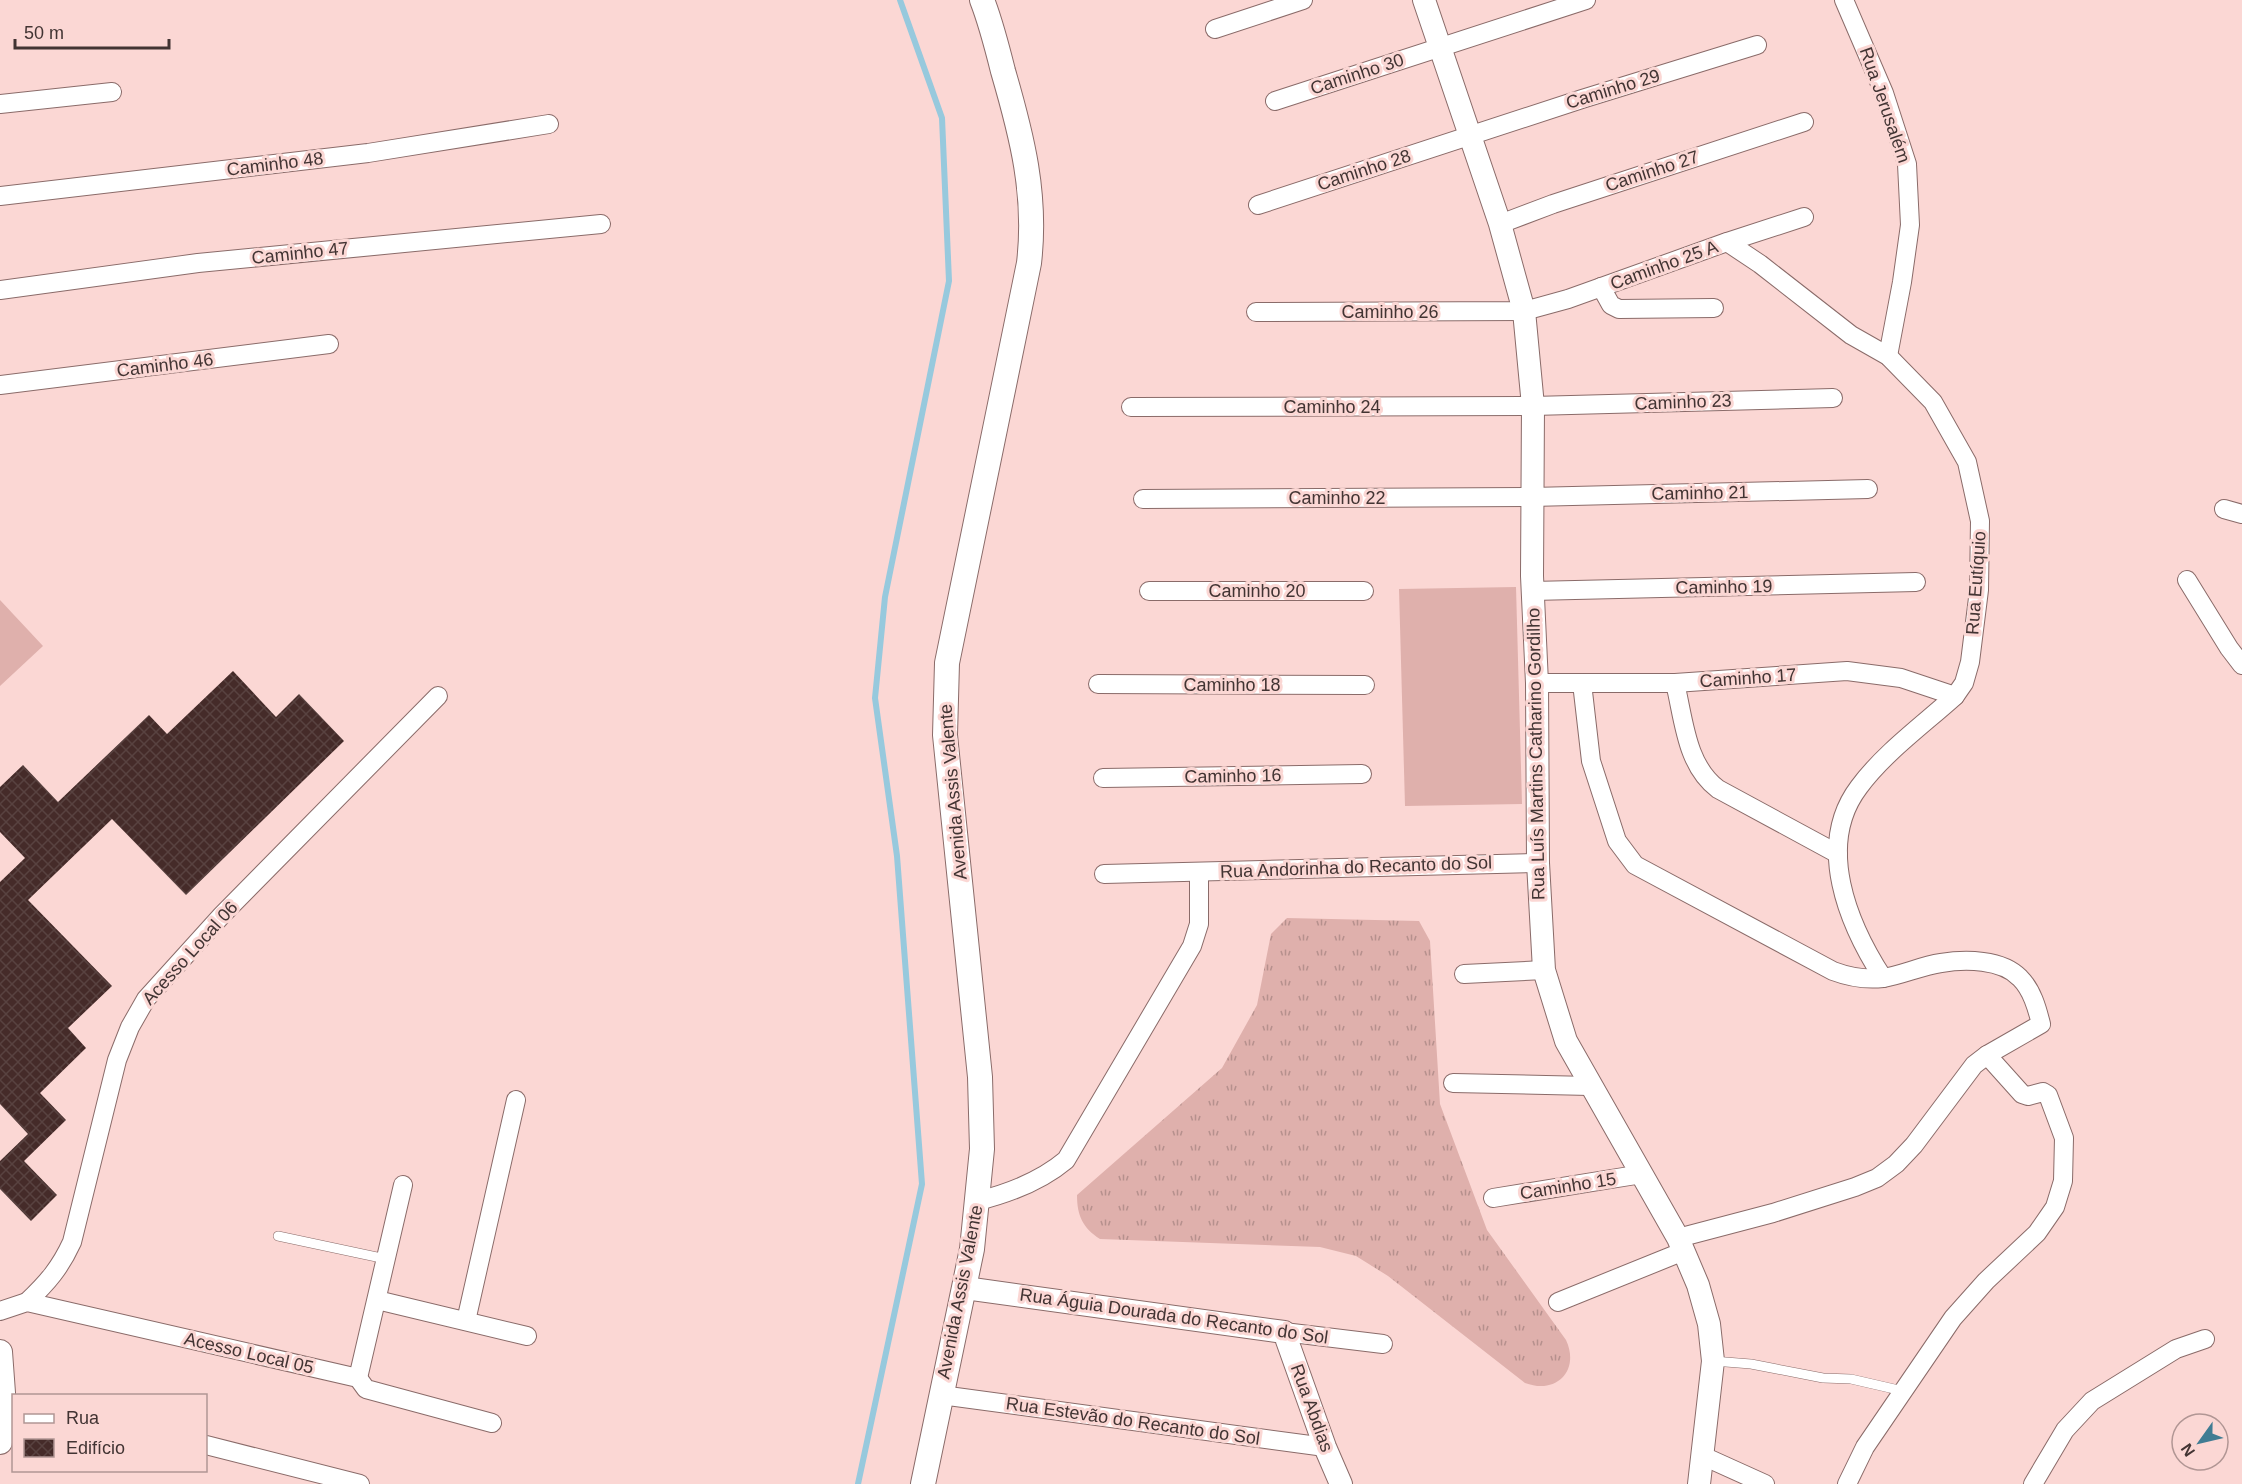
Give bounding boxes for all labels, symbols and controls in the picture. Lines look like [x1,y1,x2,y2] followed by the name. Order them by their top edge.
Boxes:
[15,12,170,50] scale bar
[24,23,64,43] text: 50 m
[1856,45,1914,165] street label: Rua Jerusalém
[1308,49,1406,99] street label: Caminho 30
[1564,65,1662,113] street label: Caminho 29
[1315,145,1413,195] street label: Caminho 28
[1603,146,1701,196] street label: Caminho 27
[226,148,324,180] street label: Caminho 48
[1607,236,1721,294] street label: Caminho 25 A
[251,238,349,268] street label: Caminho 47
[1341,302,1439,322] street label: Caminho 26
[116,349,214,381] street label: Caminho 46
[1634,390,1732,414] street label: Caminho 23
[1283,397,1381,417] street label: Caminho 24
[1651,482,1749,504] street label: Caminho 21
[1288,488,1386,508] street label: Caminho 22
[1962,530,1990,636] street label: Rua Eutíquio
[1675,576,1773,598] street label: Caminho 19
[1208,581,1306,601] street label: Caminho 20
[1523,608,1549,900] street label: Rua Luís Martins Catharino Gordilho
[1699,665,1797,691] street label: Caminho 17
[1183,675,1281,695] street label: Caminho 18
[935,703,971,881] street label: Avenida Assis Valente
[1184,765,1282,787] street label: Caminho 16
[1220,852,1492,882] street label: Rua Andorinha do Recanto do Sol
[138,897,242,1009] street label: Acesso Local 06
[1519,1169,1617,1203] street label: Caminho 15
[933,1203,987,1381] street label: Avenida Assis Valente
[1019,1284,1329,1348] street label: Rua Águia Dourada do Recanto do Sol
[182,1328,316,1378] street label: Acesso Local 05
[1287,1361,1337,1455] street label: Rua Abdias
[1005,1393,1261,1449] street label: Rua Estevão do Recanto do Sol
[12,1394,207,1472] legend
[66,1408,100,1428] text: Rua
[2170,1412,2230,1472] north arrow
[66,1438,125,1458] text: Edifício
[2178,1441,2198,1460] text: N

